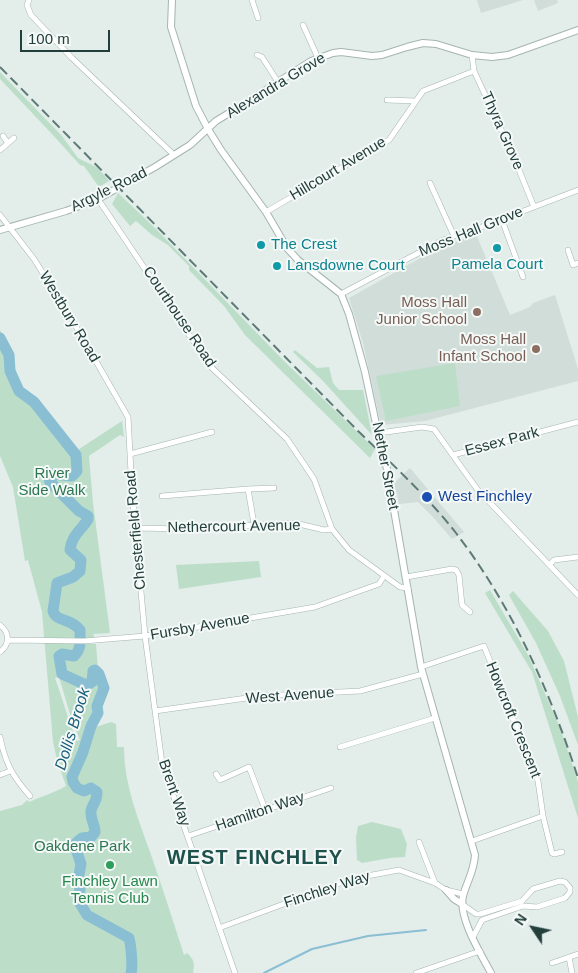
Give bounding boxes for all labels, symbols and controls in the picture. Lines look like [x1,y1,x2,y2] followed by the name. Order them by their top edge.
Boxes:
[22,20,112,52] scale bar
[28,30,70,47] text: 100 m
[223,49,329,123] street label: Alexandra Grove
[477,89,527,173] street label: Thyra Grove
[287,133,389,205] street label: Hillcourt Avenue
[68,164,150,216] street label: Argyle Road
[416,203,526,261] street label: Moss Hall Grove
[271,236,337,254] place label: The Crest
[255,239,267,251] marker: The Crest
[491,242,503,254] marker: Pamela Court
[451,256,543,274] place label: Pamela Court
[287,257,405,275] place label: Lansdowne Court
[271,260,283,272] marker: Lansdowne Court
[139,263,219,371] street label: Courthouse Road
[35,268,103,366] street label: Westbury Road
[376,294,467,329] place label: Moss Hall Junior School
[471,306,483,318] marker: Moss Hall Junior School
[438,331,526,366] place label: Moss Hall Infant School
[530,343,542,355] marker: Moss Hall Infant School
[368,420,402,512] street label: Nether Street
[463,423,541,461] street label: Essex Park
[19,465,85,500] park label: River Side Walk
[122,469,150,591] street label: Chesterfield Road
[438,488,532,506] place label: West Finchley
[420,490,434,504] marker: West Finchley
[167,517,301,537] street label: Nethercourt Avenue
[149,609,251,645] street label: Fursby Avenue
[482,659,544,781] street label: Howcroft Crescent
[245,684,335,708] street label: West Avenue
[51,685,95,773] water label: Dollis Brook
[154,757,194,829] street label: Brent Way
[213,788,307,836] street label: Hamilton Way
[34,838,130,856] park label: Oakdene Park
[165,846,345,870] district label: WEST FINCHLEY
[104,859,116,871] marker: Finchley Lawn Tennis Club
[282,868,372,912] street label: Finchley Way
[62,873,158,908] place label: Finchley Lawn Tennis Club
[508,903,558,953] north arrow
[511,911,530,928] text: N

